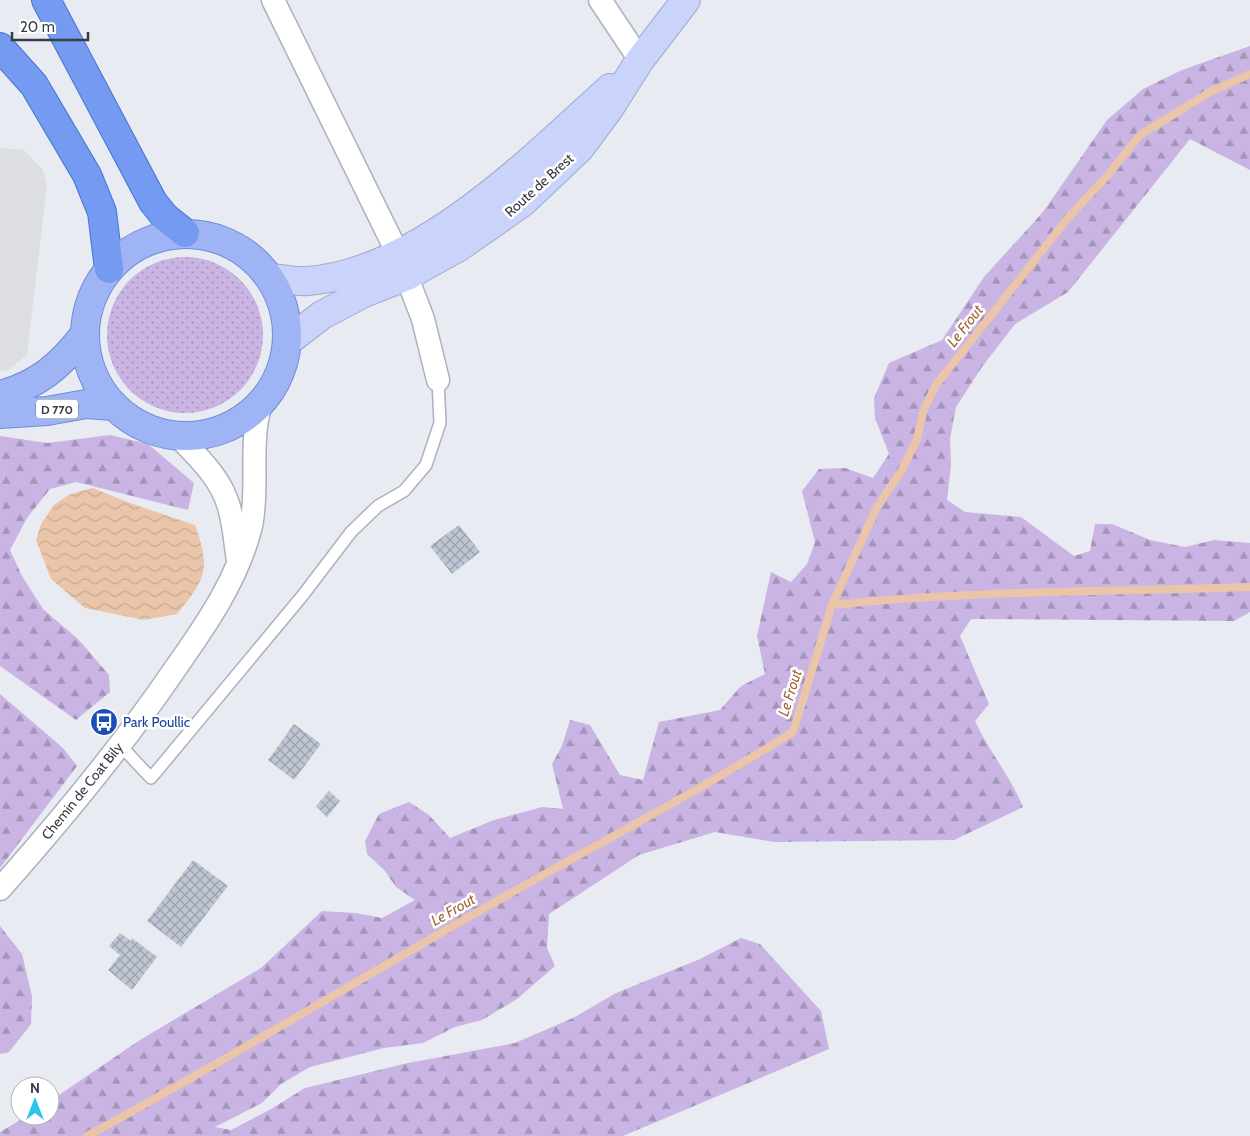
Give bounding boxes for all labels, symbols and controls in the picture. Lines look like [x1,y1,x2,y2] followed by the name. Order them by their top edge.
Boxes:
[12,10,89,42] scale bar
[20,18,55,36] text: 20 m
[501,149,577,221] street label: Route de Brest
[943,301,987,350] water label: Le Frout
[36,399,78,418] road number: D 770
[774,667,806,719] water label: Le Frout
[89,707,119,737] bus stop icon: Park Poullic
[123,713,190,731] place label: Park Poullic
[37,739,127,843] street label: Chemin de Coat Bily
[428,890,479,930] water label: Le Frout
[10,1076,60,1126] north arrow
[30,1079,40,1097] text: N

